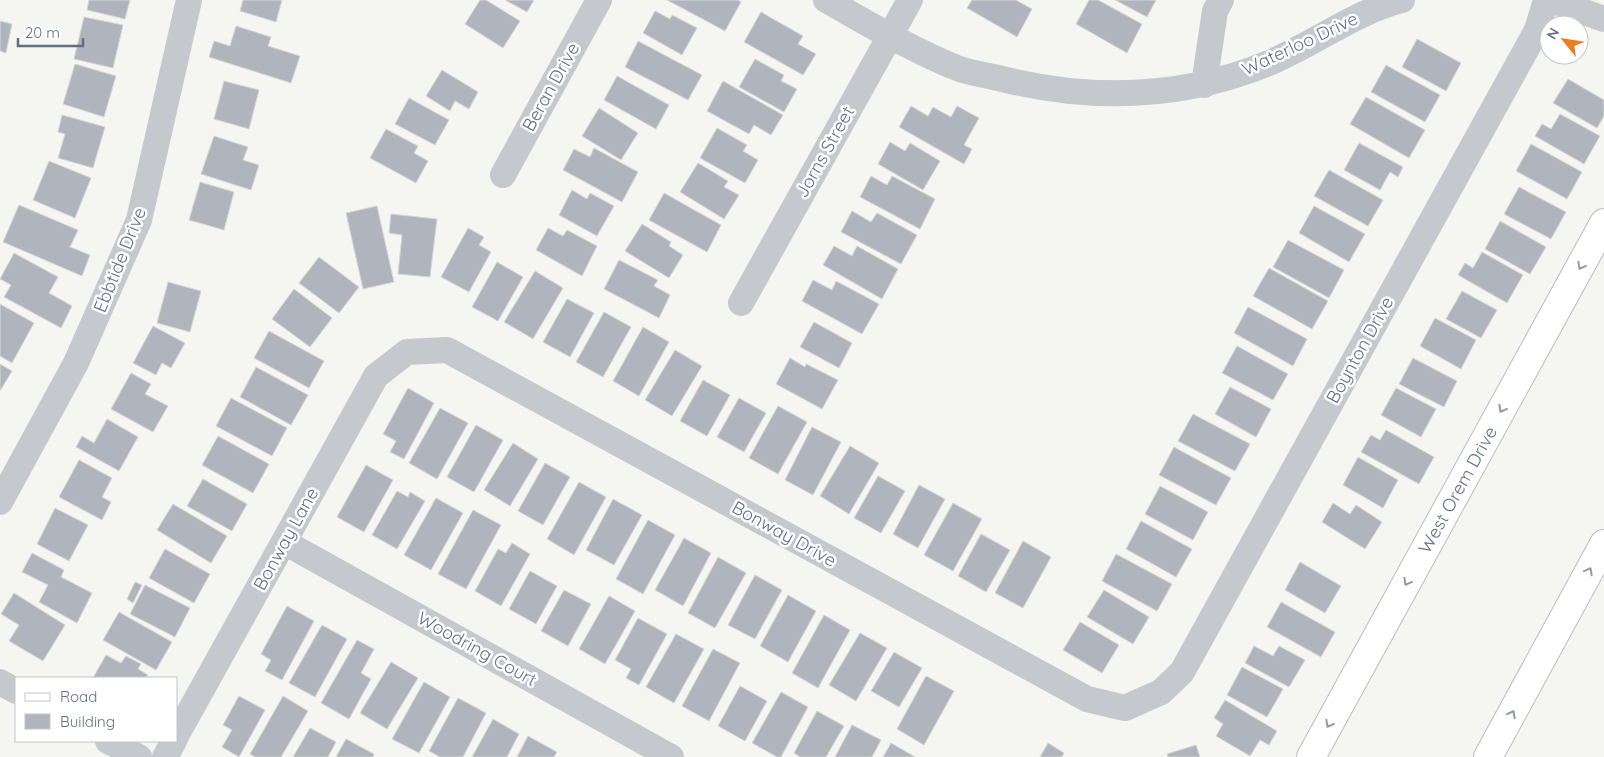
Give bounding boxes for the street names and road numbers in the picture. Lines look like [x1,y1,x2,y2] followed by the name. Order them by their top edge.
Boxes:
[1238,7,1361,80] street label: Waterloo Drive
[517,38,584,135] street label: Beran Drive
[790,102,859,202] street label: Jorns Street
[88,204,151,316] street label: Ebbtide Drive
[1321,292,1398,407] street label: Boynton Drive
[1413,422,1502,557] street label: West Orem Drive
[248,483,323,594] street label: Bonway Lane
[728,495,841,572] street label: Bonway Drive
[413,606,541,691] street label: Woodring Court

